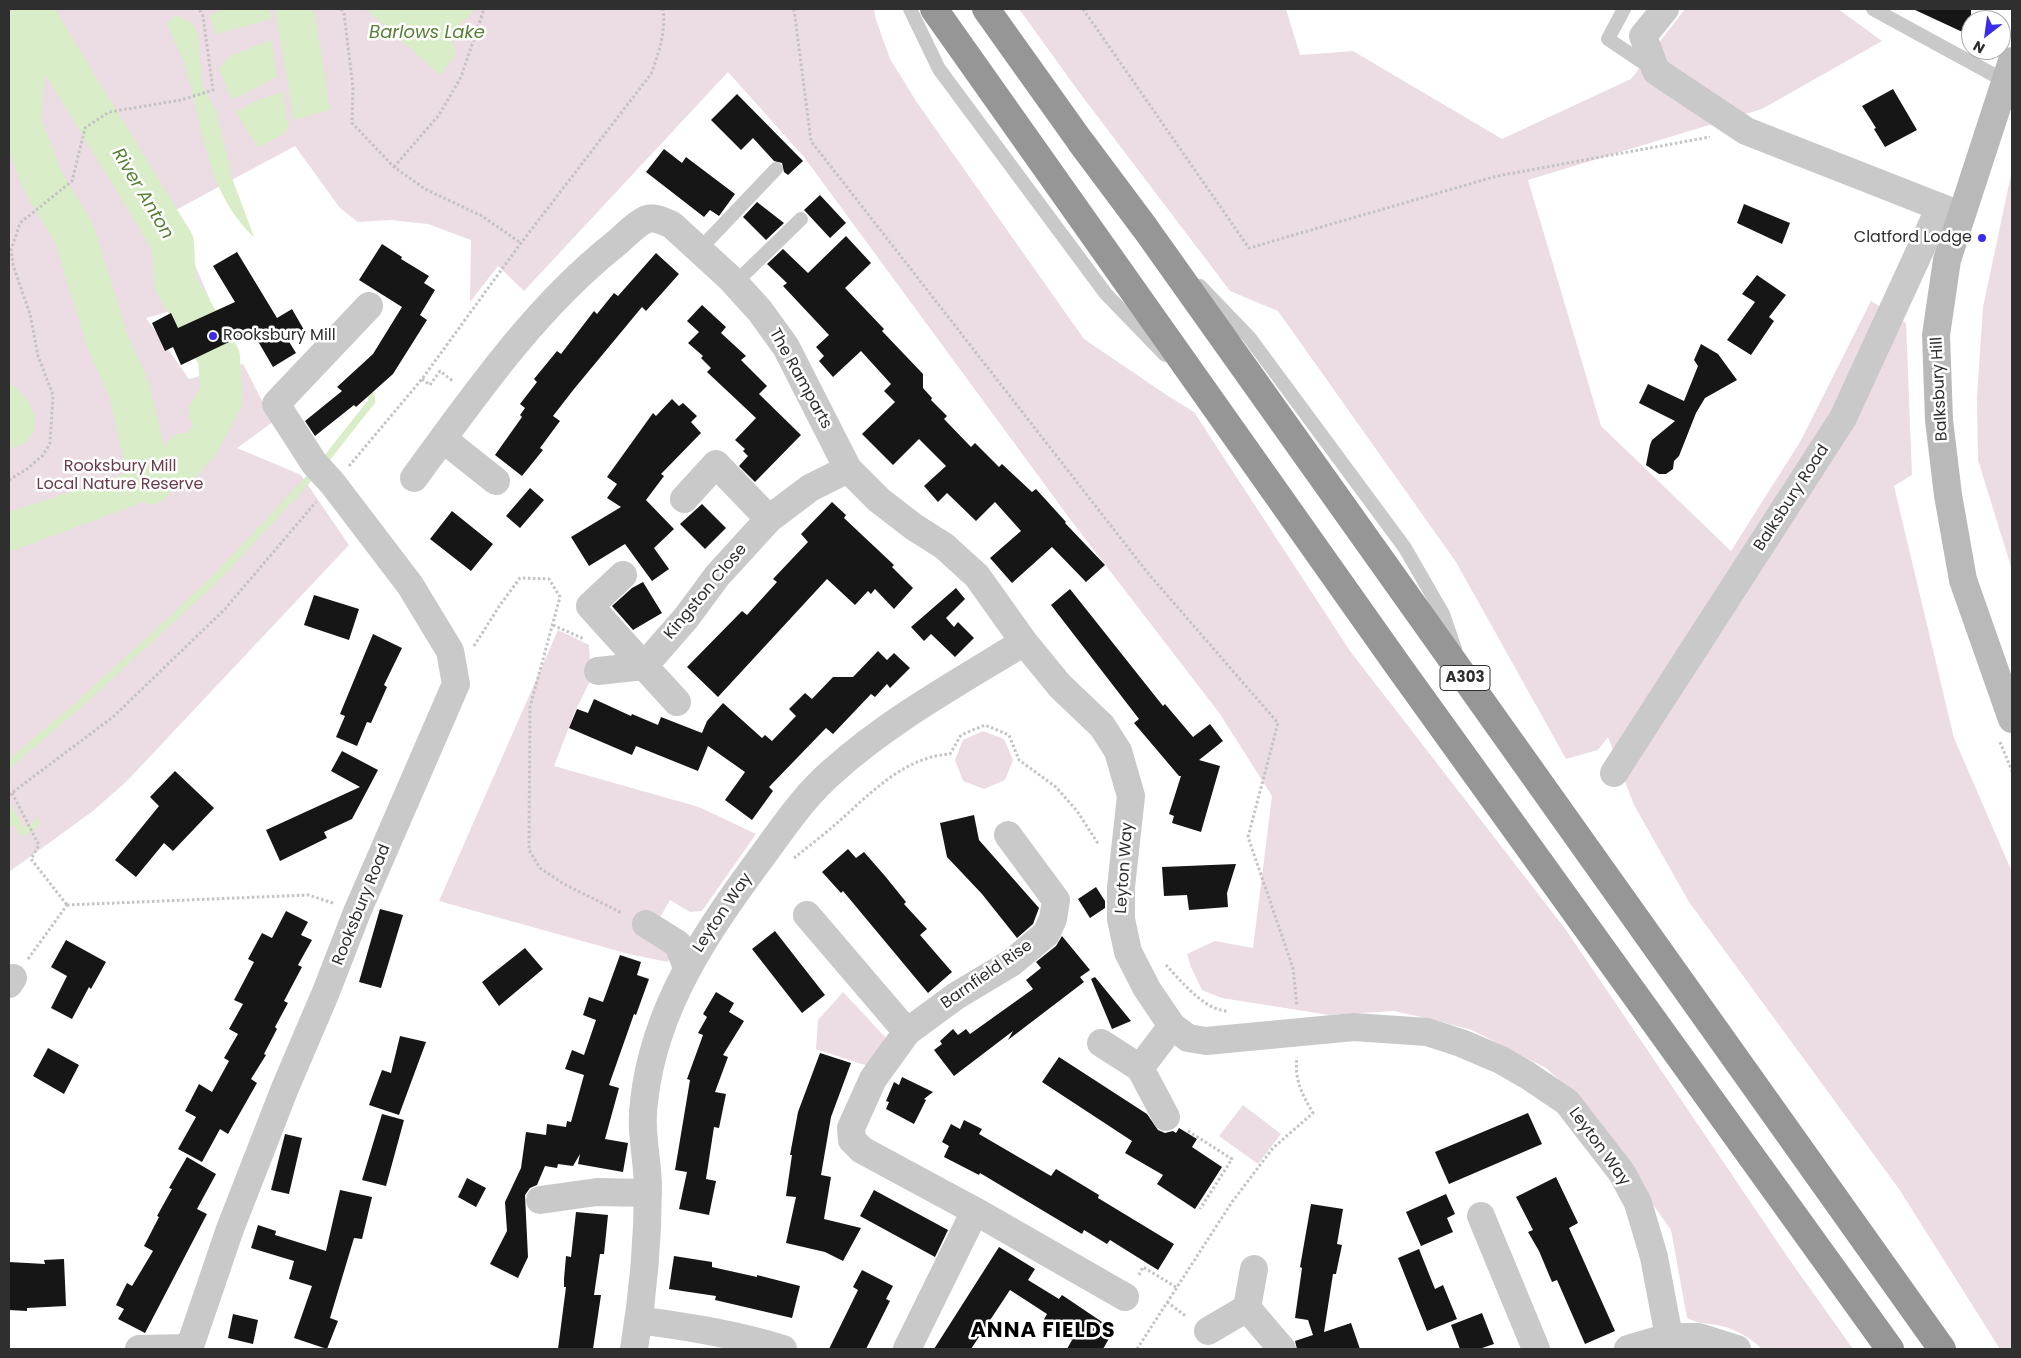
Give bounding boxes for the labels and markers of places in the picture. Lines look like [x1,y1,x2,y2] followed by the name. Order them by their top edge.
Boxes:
[1854,228,1972,248] place label: Clatford Lodge
[1976,232,1988,244] marker: Clatford Lodge
[223,326,336,346] place label: Rooksbury Mill
[207,330,219,342] marker: Rooksbury Mill

